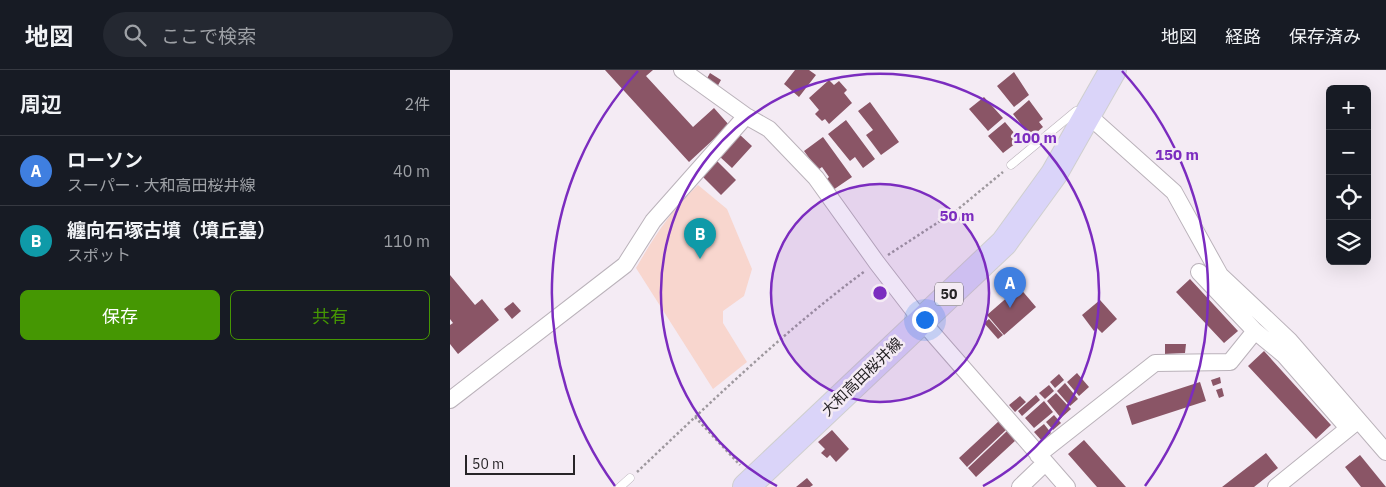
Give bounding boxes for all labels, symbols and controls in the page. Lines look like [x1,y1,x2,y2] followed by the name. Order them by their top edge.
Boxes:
[103,12,453,57] search box
[25,20,73,52] text: 地図
[121,21,149,49] icon: search
[161,24,256,48] text: ここで検索
[1161,25,1197,48] text: 地図
[1225,25,1261,48] text: 経路
[1289,25,1361,48] text: 保存済み
[1326,85,1371,265] map controls
[1326,85,1371,130] button: +
[20,90,62,118] text: 周辺
[404,94,430,114] text: 2件
[1013,128,1057,147] text: 100 m
[1326,130,1371,175] button: −
[1155,145,1199,164] text: 150 m
[67,148,143,172] text: ローソン
[31,161,41,181] text: A
[393,161,430,181] text: 40 m
[67,175,256,195] text: スーパー · 大和高田桜井線
[1326,175,1371,220] button: locate
[940,206,974,225] text: 50 m
[67,218,276,242] text: 纏向石塚古墳（墳丘墓）
[684,218,716,259] pin: B
[1326,220,1371,265] button: layers
[31,231,41,251] text: B
[383,231,430,251] text: 110 m
[67,245,131,265] text: スポット
[994,267,1026,308] pin: A
[935,282,963,305] road number: 50
[871,284,889,302] centre of rings
[20,290,220,340] button: 保存
[230,290,430,340] button: 共有
[912,307,938,333] your location
[817,333,906,420] street label: 大和高田桜井線
[465,452,575,475] scale bar
[472,455,504,473] text: 50 m

